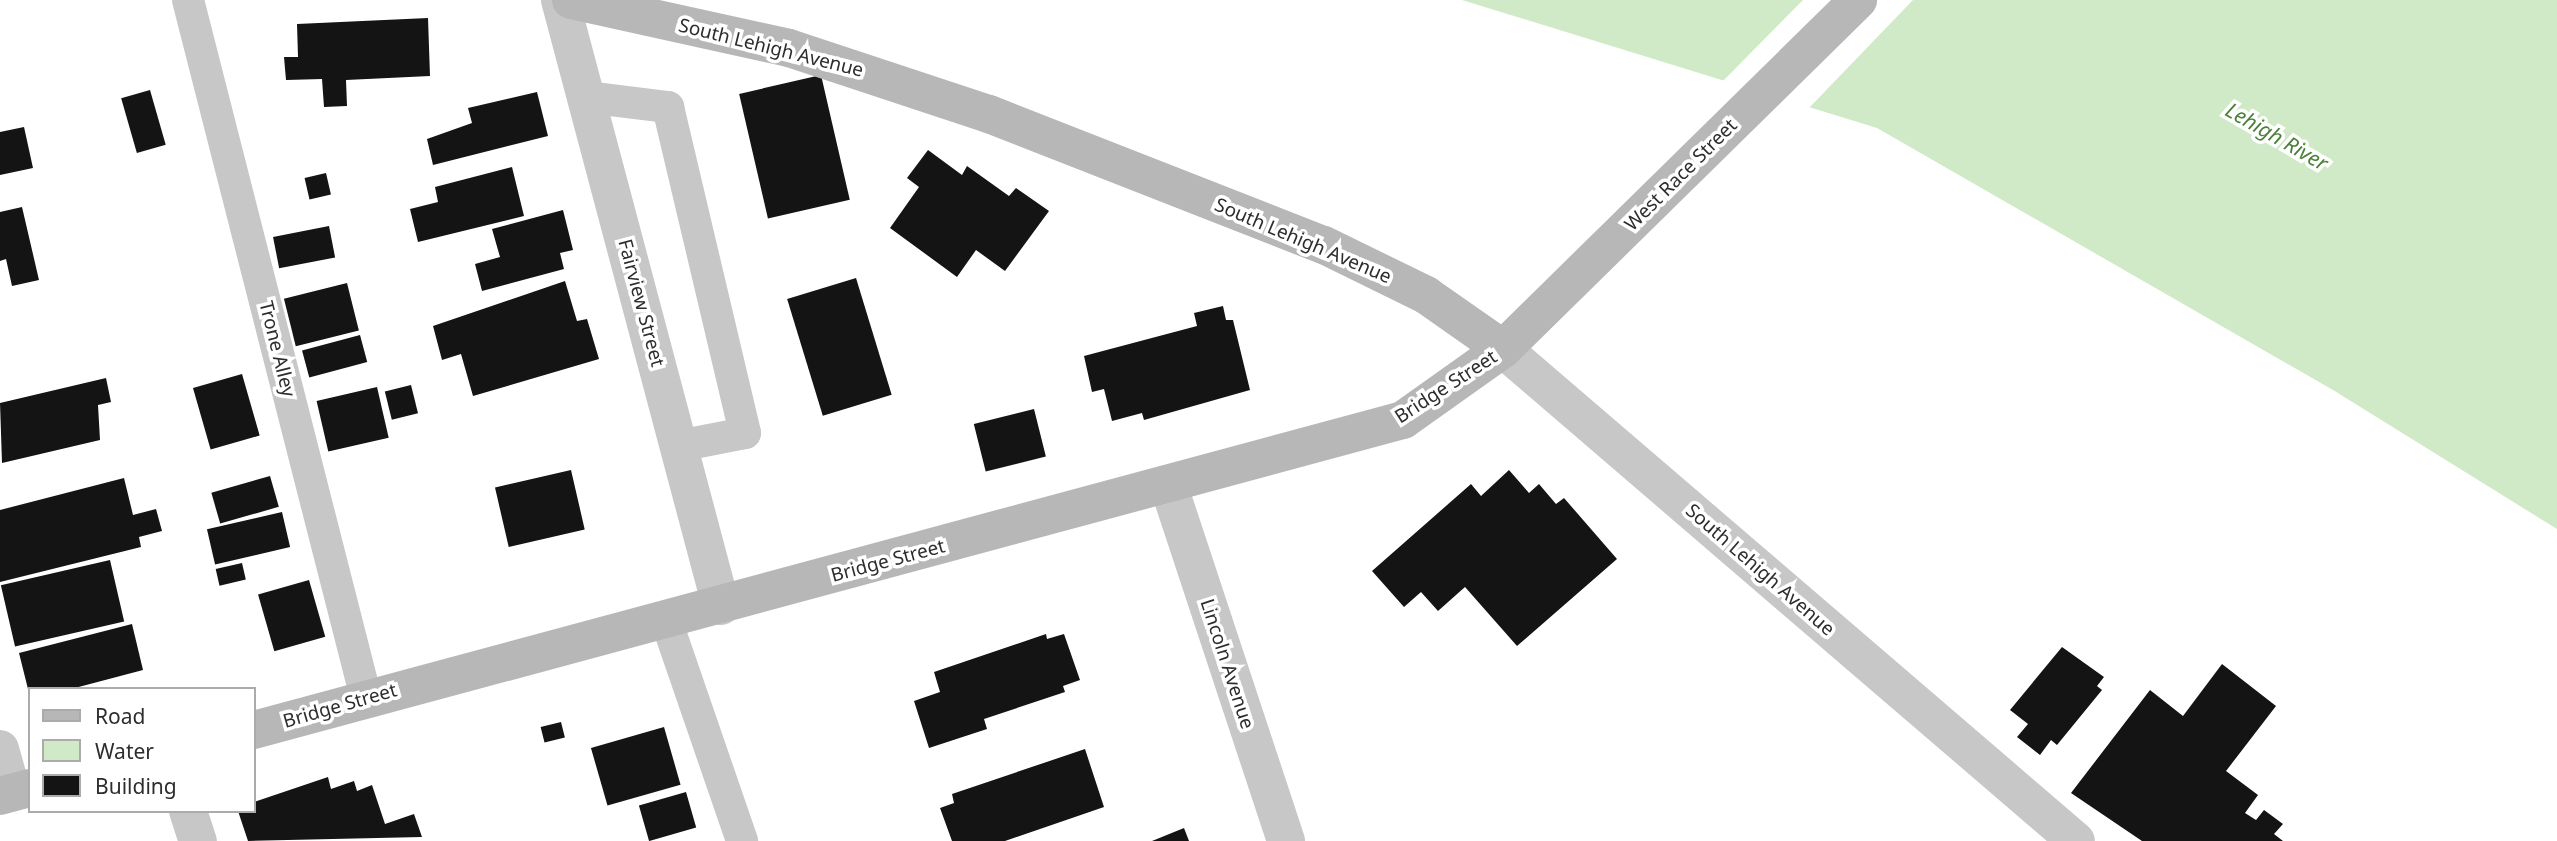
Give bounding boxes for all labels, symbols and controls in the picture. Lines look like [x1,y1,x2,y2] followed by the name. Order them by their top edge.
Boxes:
[676,14,866,82] street label: South Lehigh Avenue
[2221,97,2333,175] water label: Lehigh River
[1620,114,1742,236] street label: West Race Street
[1211,193,1395,289] street label: South Lehigh Avenue
[613,237,669,369] street label: Fairview Street
[254,299,300,399] street label: Trone Alley
[1391,346,1501,428] street label: Bridge Street
[1681,499,1839,641] street label: South Lehigh Avenue
[828,535,948,587] street label: Bridge Street
[1195,596,1259,732] street label: Lincoln Avenue
[281,679,399,733] street label: Bridge Street
[28,687,256,813] legend
[95,702,145,730] text: Road
[95,737,154,765] text: Water
[95,772,177,800] text: Building

